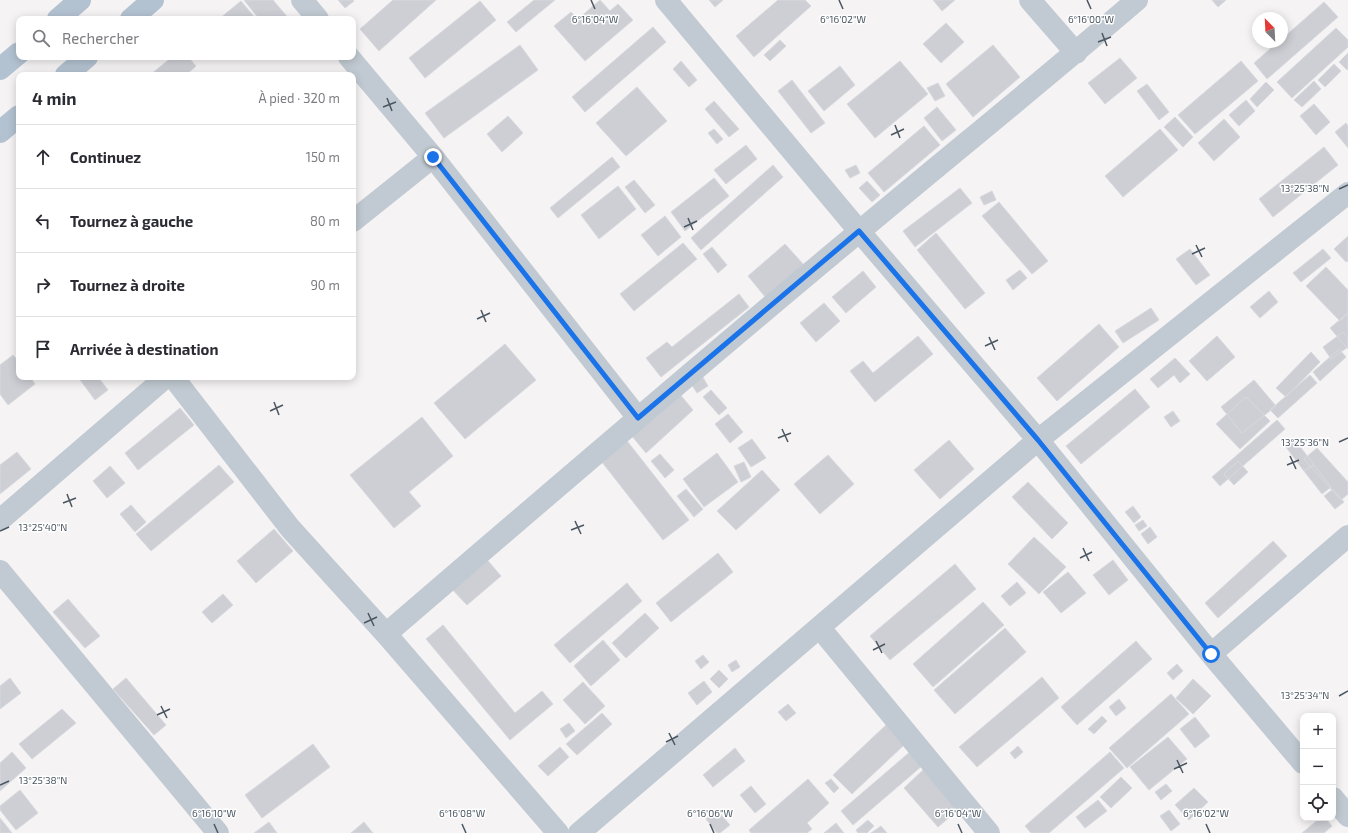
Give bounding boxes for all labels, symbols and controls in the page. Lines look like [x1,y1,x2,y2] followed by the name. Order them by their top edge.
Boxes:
[1252,12,1288,48] north arrow
[572,13,619,25] text: 6°16'04"W
[820,13,866,25] text: 6°16'02"W
[1068,13,1115,25] text: 6°16'00"W
[16,16,356,60] search box
[30,27,52,49] icon: search
[62,29,139,47] text: Rechercher
[32,88,76,108] text: 4 min
[259,90,340,106] text: À pied · 320 m
[32,146,54,168] icon: ahead
[70,148,141,166] text: Continuez
[424,148,442,166] route end
[306,149,340,165] text: 150 m
[1281,182,1329,194] text: 13°25'38"N
[32,210,54,232] icon: left
[70,212,193,230] text: Tournez à gauche
[310,213,340,229] text: 80 m
[32,274,54,296] icon: right
[70,276,185,294] text: Tournez à droite
[310,277,340,293] text: 90 m
[32,338,54,360] icon: arrive
[70,340,218,358] text: Arrivée à destination
[1281,436,1329,448] text: 13°25'36"N
[19,521,67,533] text: 13°25'40"N
[1202,645,1220,663] route start
[1281,689,1329,701] text: 13°25'34"N
[1300,713,1336,821] map controls
[1300,713,1336,749] button: +
[1300,749,1336,785] button: −
[19,774,67,786] text: 13°25'38"N
[1300,785,1336,821] button: locate
[192,807,237,819] text: 6°16'10"W
[439,807,486,819] text: 6°16'08"W
[687,807,733,819] text: 6°16'06"W
[935,807,982,819] text: 6°16'04"W
[1183,807,1229,819] text: 6°16'02"W

